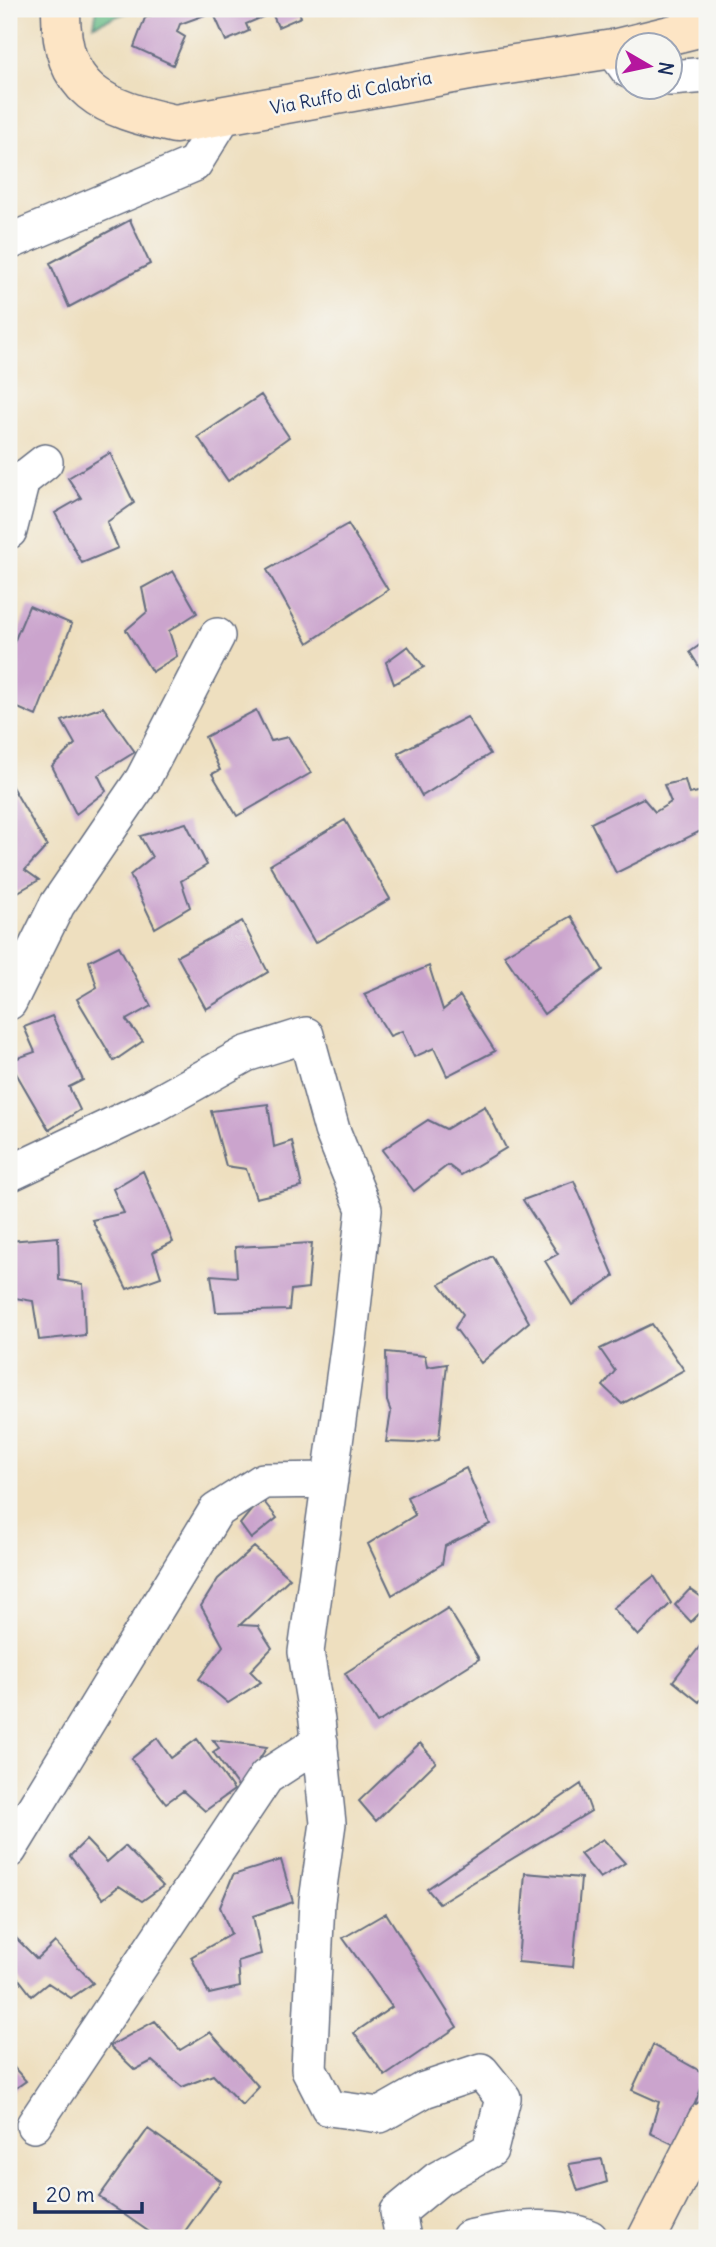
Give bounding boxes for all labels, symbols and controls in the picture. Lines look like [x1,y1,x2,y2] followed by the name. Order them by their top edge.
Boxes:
[614,32,684,102] north arrow
[653,60,679,77] text: N
[268,66,434,119] street label: Via Ruffo di Calabria
[35,2170,142,2214] scale bar
[46,2181,95,2208] text: 20 m

